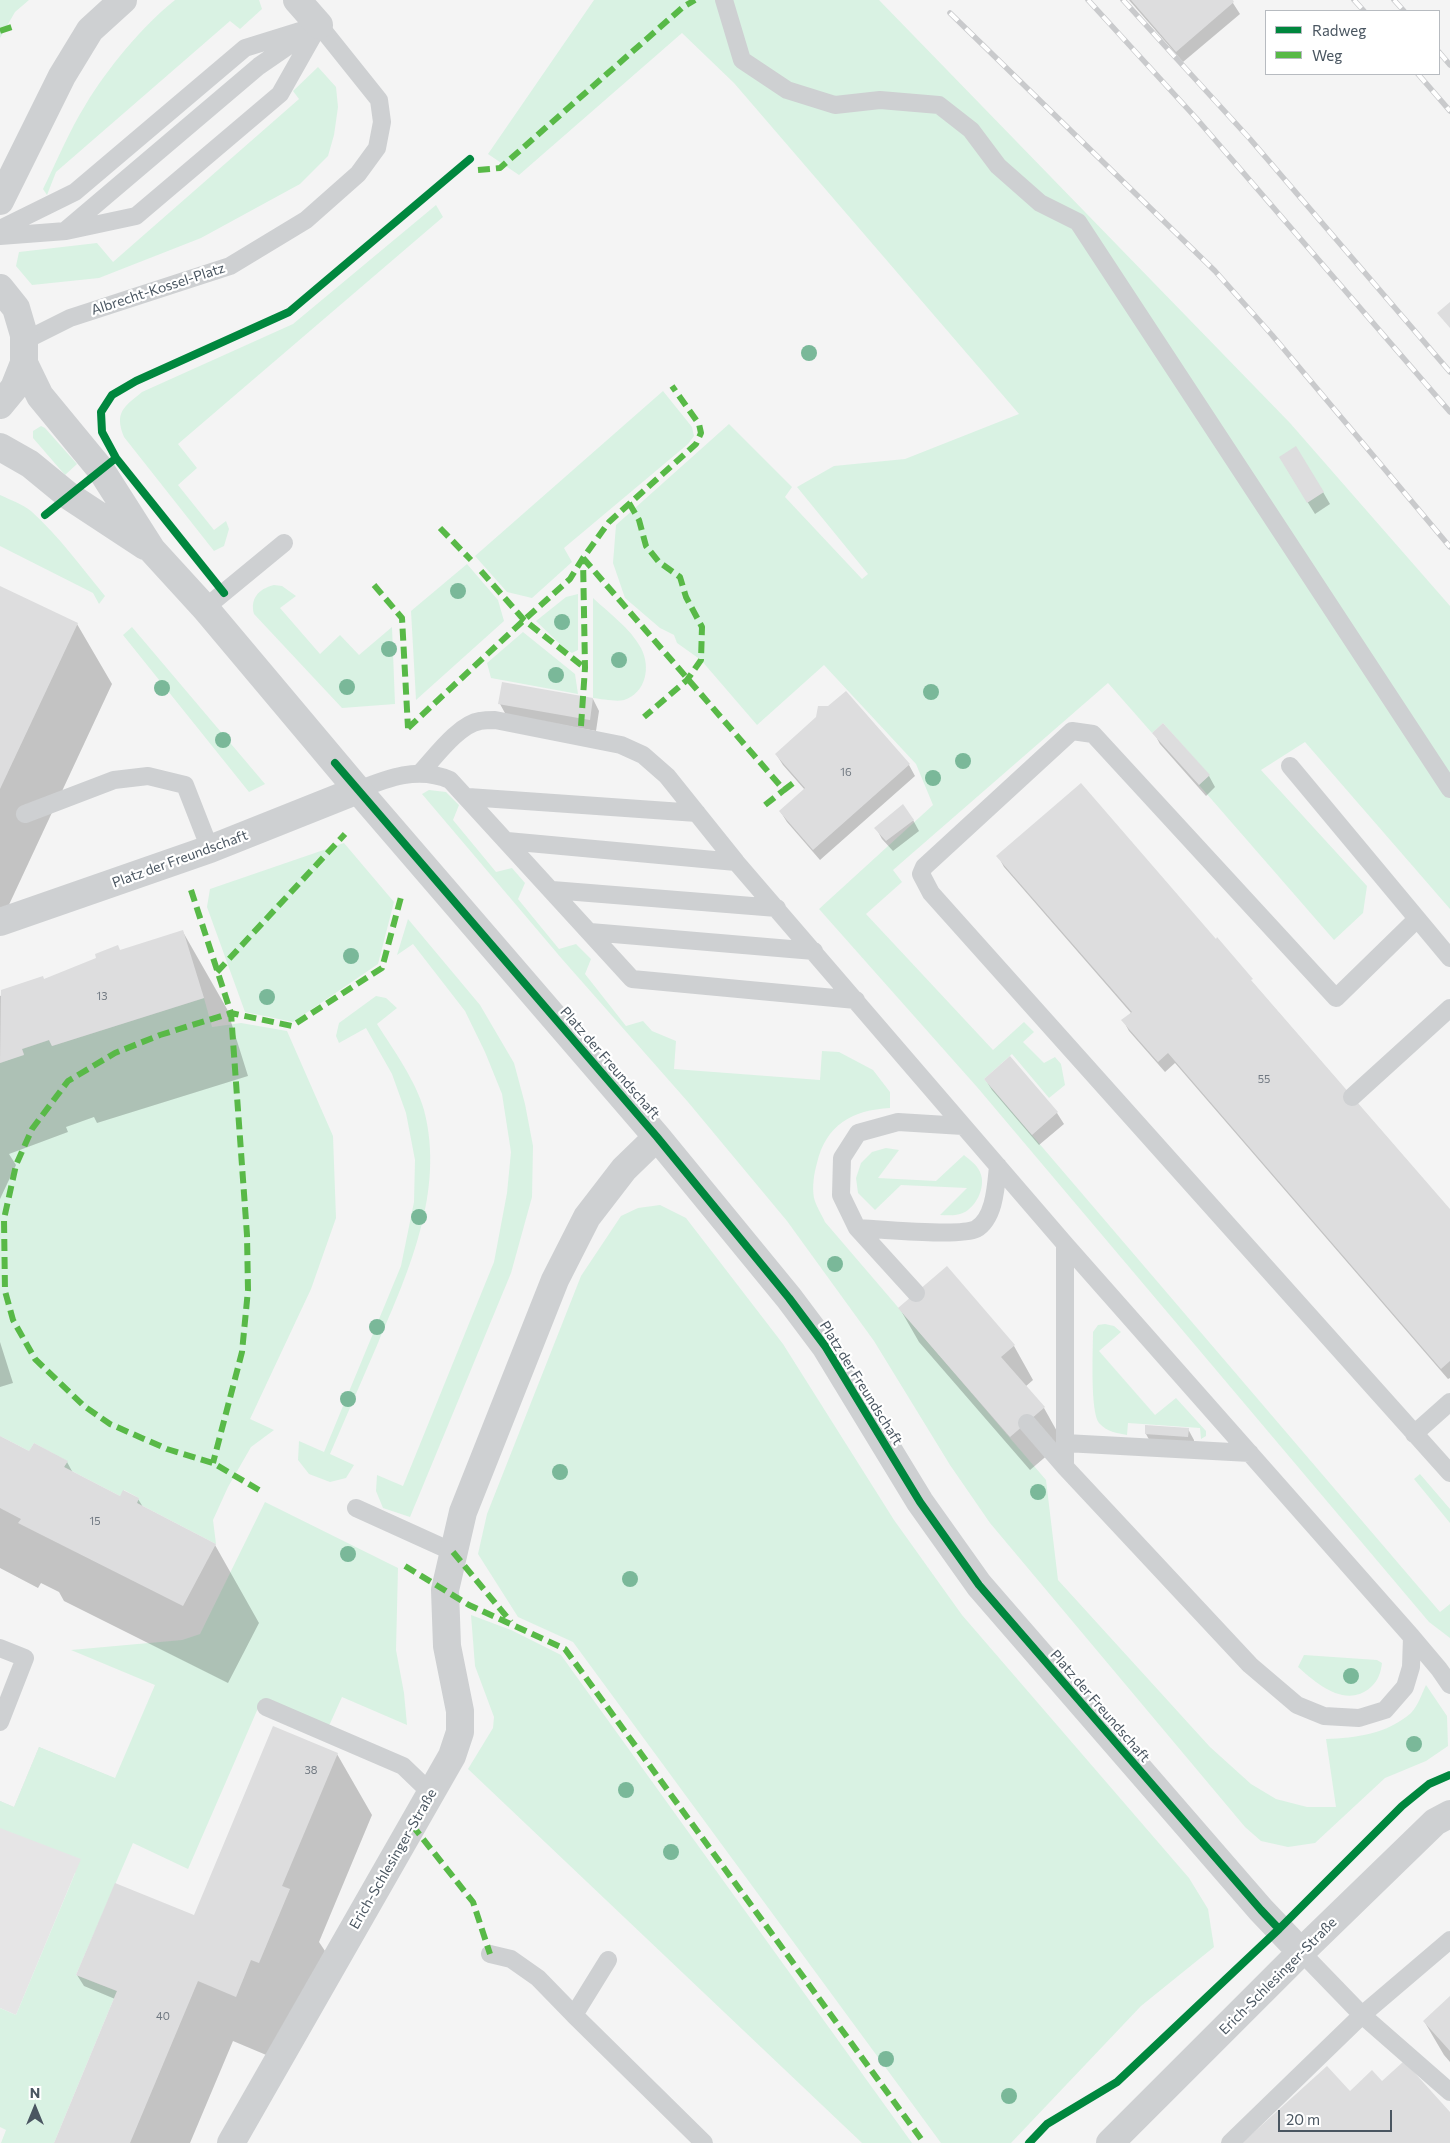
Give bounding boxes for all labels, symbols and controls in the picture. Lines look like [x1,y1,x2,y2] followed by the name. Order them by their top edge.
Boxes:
[1265,10,1440,75] legend
[1312,21,1366,39] text: Radweg
[1312,46,1342,64] text: Weg
[89,259,227,319] street label: Albrecht-Kossel-Platz
[840,765,852,779] house number: 16
[110,827,250,891] street label: Platz der Freundschaft
[97,989,107,1003] house number: 13
[557,1003,663,1123] street label: Platz der Freundschaft
[1258,1072,1270,1086] house number: 55
[816,1318,906,1448] street label: Platz der Freundschaft
[89,1514,101,1528] house number: 15
[1047,1646,1153,1766] street label: Platz der Freundschaft
[305,1763,317,1777] house number: 38
[346,1786,440,1932] street label: Erich-Schlesinger-Straße
[1216,1914,1340,2038] street label: Erich-Schlesinger-Straße
[156,2009,170,2023] house number: 40
[10,2083,60,2133] north arrow
[30,2084,40,2101] text: N
[1280,2100,1394,2132] scale bar
[1286,2110,1320,2128] text: 20 m

